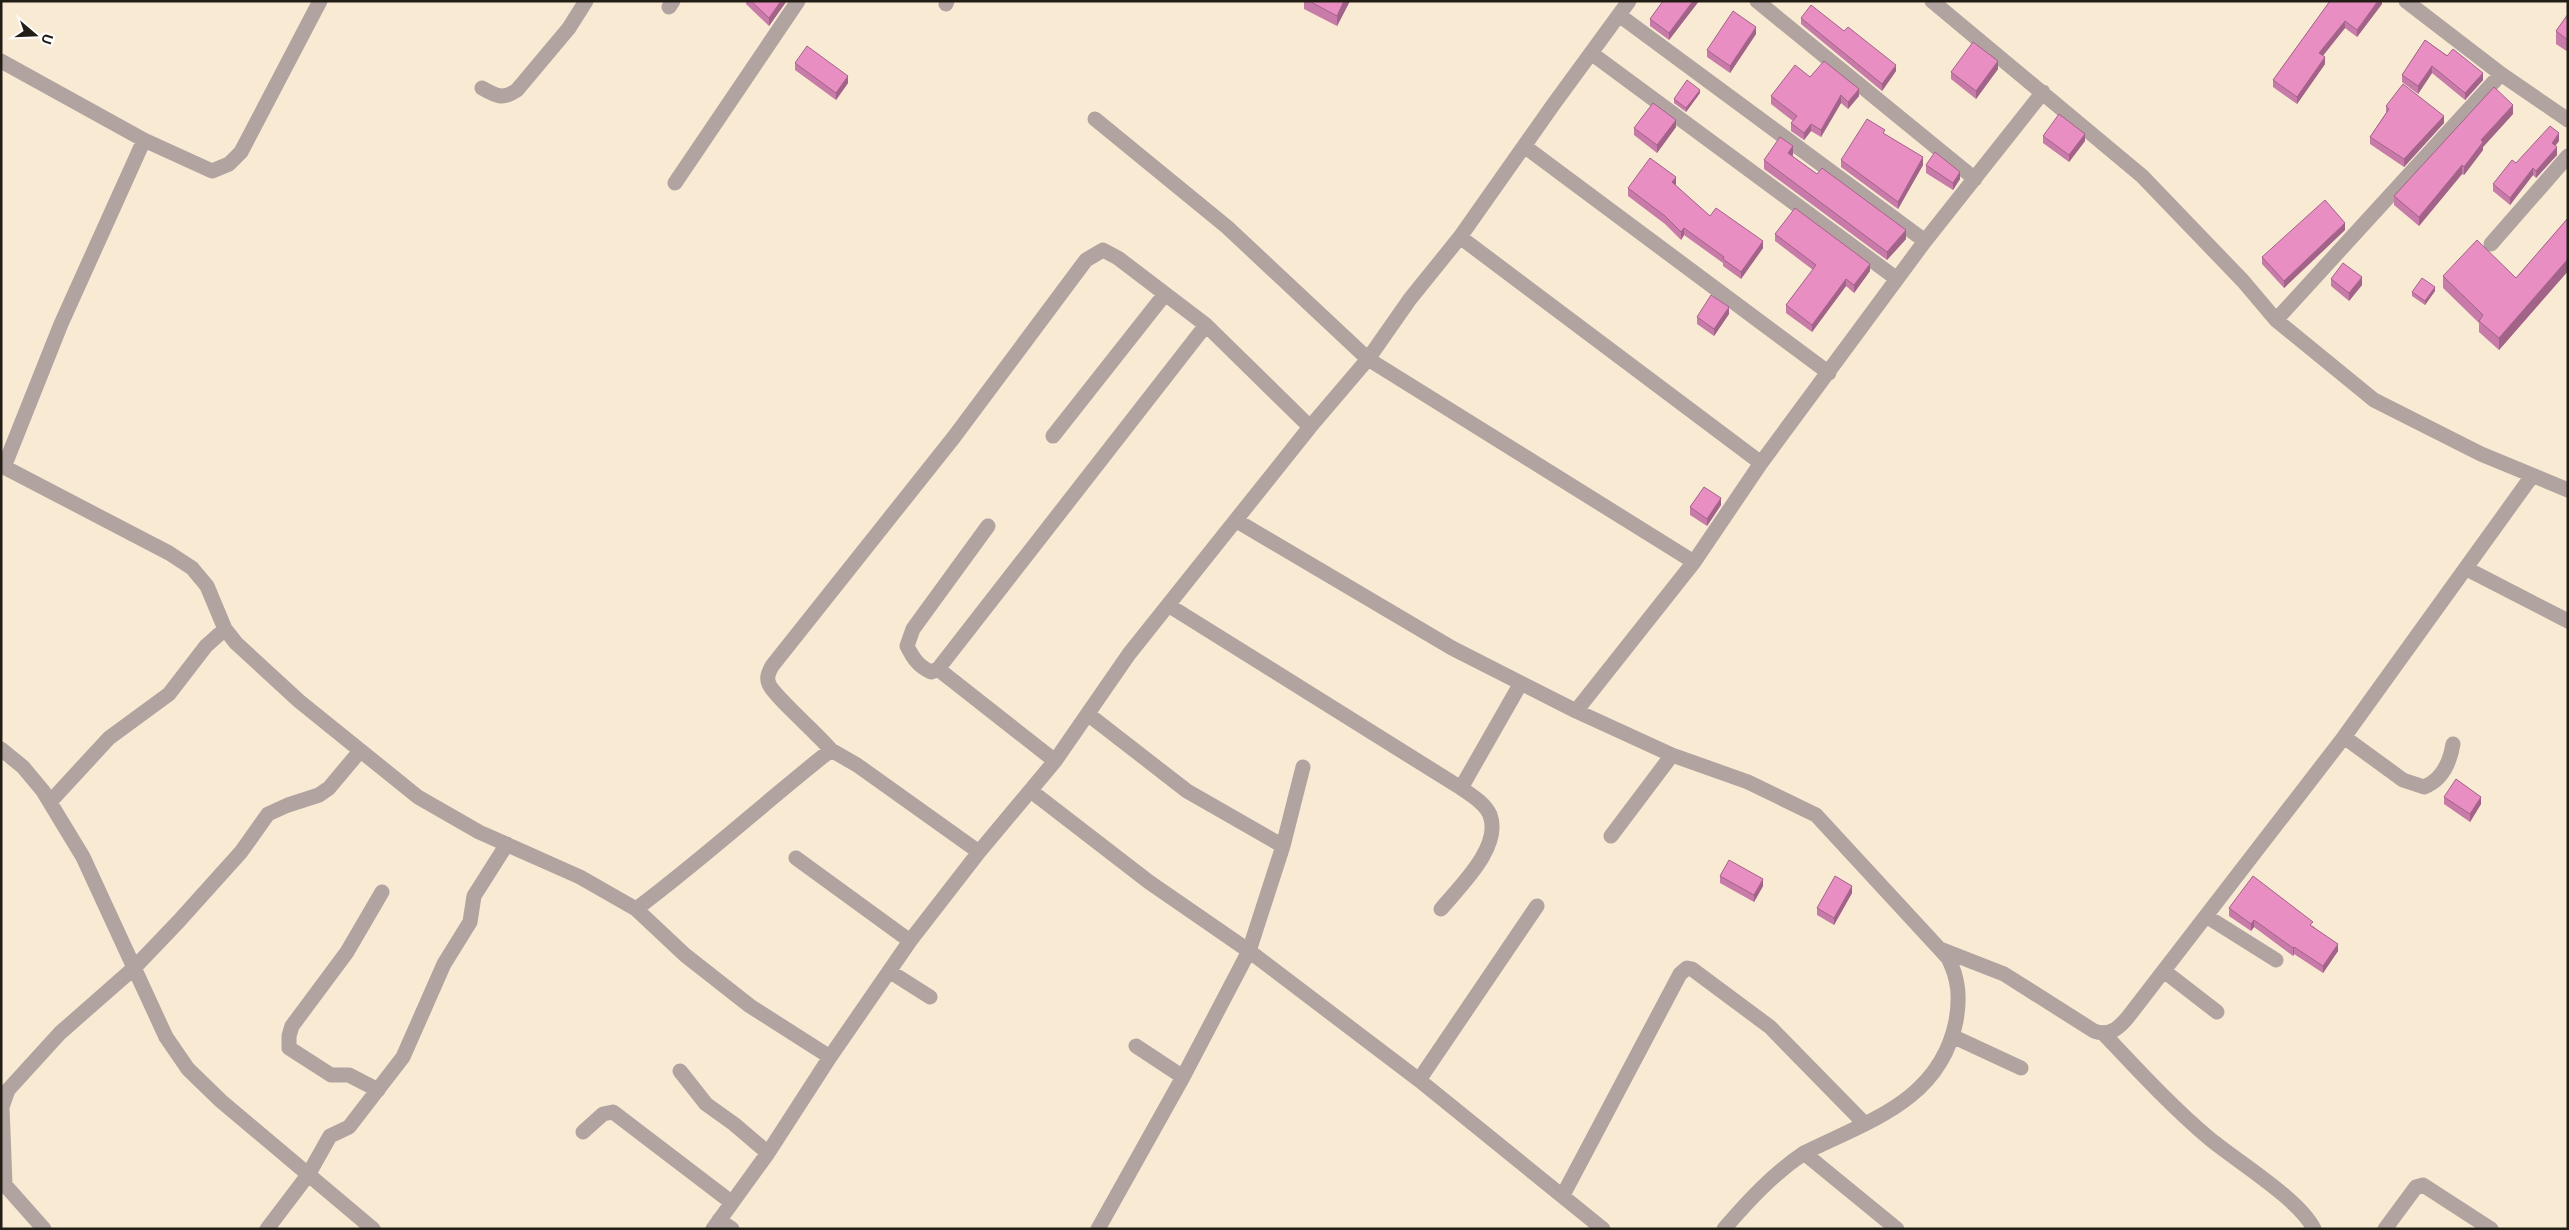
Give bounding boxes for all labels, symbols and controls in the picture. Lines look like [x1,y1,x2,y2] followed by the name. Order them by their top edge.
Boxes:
[10,10,60,60] north arrow
[37,31,58,47] text: U

